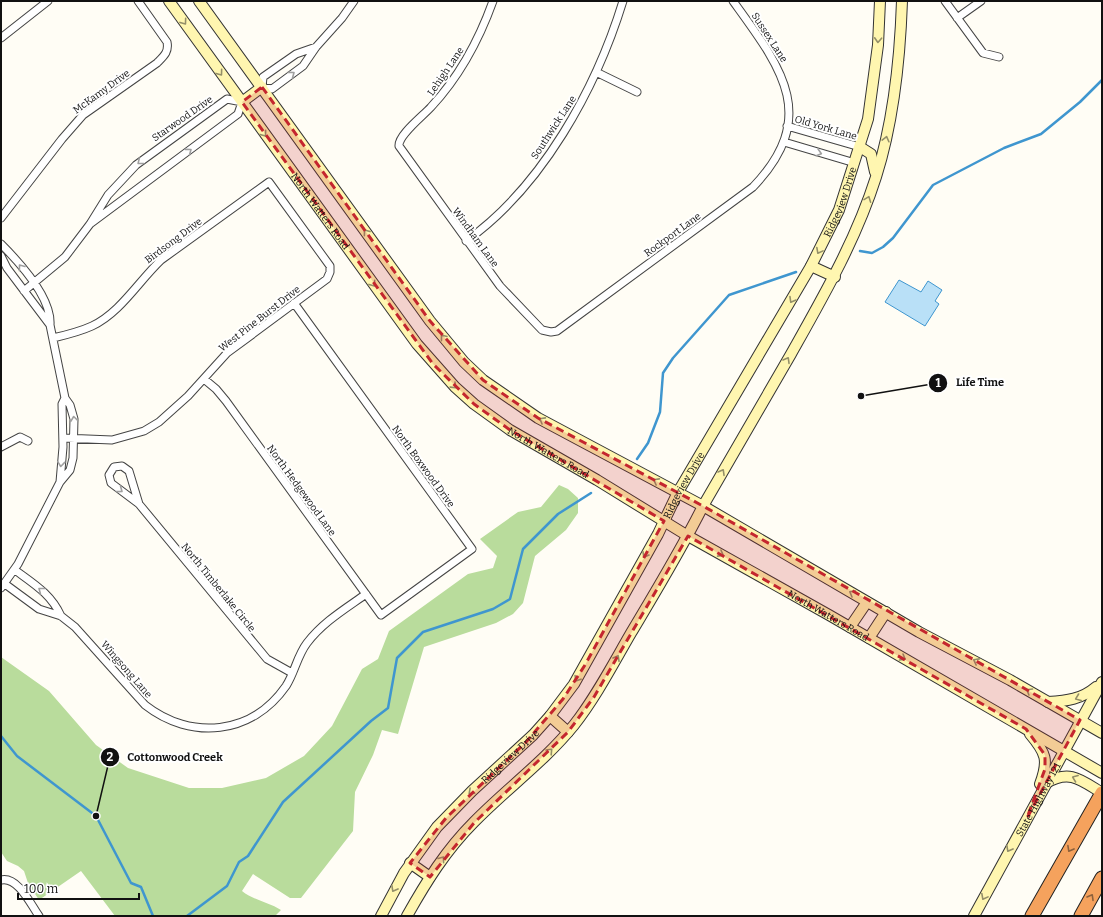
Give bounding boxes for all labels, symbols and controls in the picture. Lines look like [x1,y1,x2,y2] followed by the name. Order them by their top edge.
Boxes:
[749,10,790,65] street label: Sussex Lane
[179,18,187,25] one-way arrow
[873,37,882,43] one-way arrow
[425,45,467,98] street label: Lehigh Lane
[71,67,132,116] street label: McKamy Drive
[215,68,222,75] one-way arrow
[288,72,295,79] one-way arrow
[150,93,215,144] street label: Starwood Drive
[529,93,579,162] street label: Southwick Lane
[793,113,858,143] street label: Old York Lane
[259,129,266,136] one-way arrow
[881,136,890,143] one-way arrow
[185,148,192,156] one-way arrow
[816,148,822,156] one-way arrow
[137,158,144,165] one-way arrow
[821,166,859,239] street label: Ridgeview Drive
[288,171,352,252] street label: North Watters Road
[864,196,872,203] one-way arrow
[449,205,501,270] street label: Windham Lane
[642,210,703,259] street label: Rockport Lane
[143,215,205,266] street label: Birdsong Drive
[363,229,371,236] one-way arrow
[817,247,824,254] one-way arrow
[19,264,26,271] one-way arrow
[368,280,375,287] one-way arrow
[217,283,303,354] street label: West Pine Burst Drive
[789,296,796,303] one-way arrow
[440,334,447,341] one-way arrow
[783,357,790,364] one-way arrow
[928,371,1012,394] callout: Life Time
[935,376,941,390] text: 1
[956,376,1004,389] text: Life Time
[449,381,457,389] one-way arrow
[70,416,79,422] one-way arrow
[539,417,546,424] one-way arrow
[389,423,457,510] street label: North Boxwood Drive
[505,425,591,481] street label: North Watters Road
[264,443,338,538] street label: North Hedgewood Lane
[661,450,707,521] street label: Ridgeview Drive
[57,461,66,467] one-way arrow
[718,469,725,477] one-way arrow
[653,478,661,486] one-way arrow
[116,485,123,492] one-way arrow
[179,541,258,635] street label: North Timberlake Circle
[717,550,724,557] one-way arrow
[643,551,650,558] one-way arrow
[39,588,46,595] one-way arrow
[785,588,871,644] street label: North Watters Road
[849,590,856,597] one-way arrow
[98,639,154,701] street label: Wingsong Lane
[899,653,906,660] one-way arrow
[612,655,619,662] one-way arrow
[973,659,980,666] one-way arrow
[575,674,582,681] one-way arrow
[1026,688,1033,696] one-way arrow
[1074,693,1081,701] one-way arrow
[479,727,542,787] street label: Ridgeview Drive
[100,746,231,769] callout: Cottonwood Creek
[546,748,553,756] one-way arrow
[107,750,114,764] text: 2
[127,751,223,764] text: Cottonwood Creek
[1014,761,1064,839] street label: State Highway 121
[1071,774,1078,782] one-way arrow
[469,787,476,794] one-way arrow
[1007,845,1014,853] one-way arrow
[1067,845,1074,852] one-way arrow
[438,856,445,863] one-way arrow
[18,875,139,901] scale bar
[24,882,59,896] text: 100 m
[392,885,399,892] one-way arrow
[981,893,988,900] one-way arrow
[1087,894,1094,901] one-way arrow

